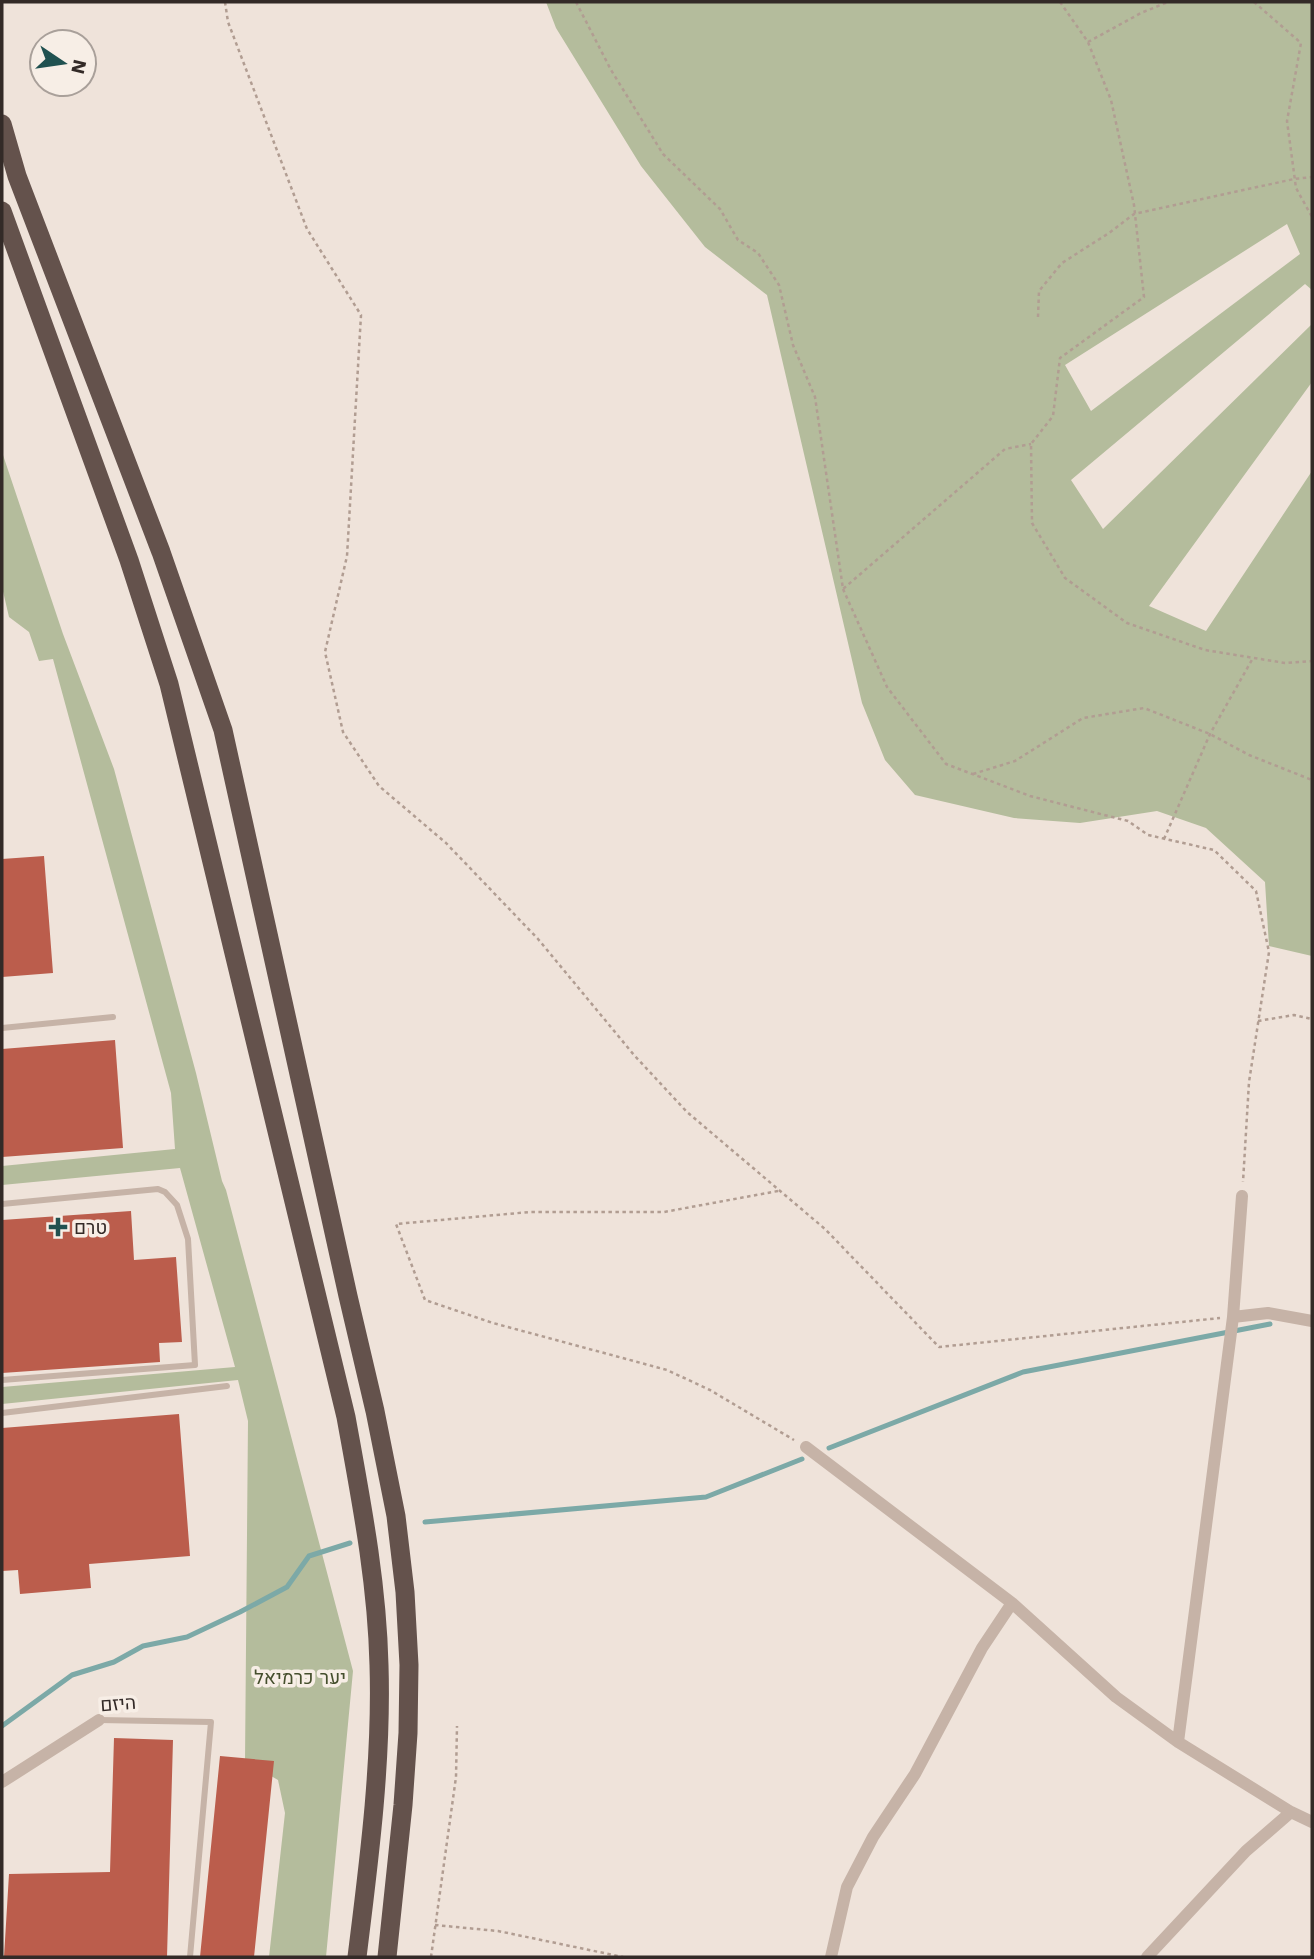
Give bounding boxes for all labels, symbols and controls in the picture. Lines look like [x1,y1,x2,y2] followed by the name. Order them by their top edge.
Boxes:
[28,28,98,98] north arrow
[66,57,92,76] text: N
[74,1216,107,1239] place label: טרם
[48,1217,68,1237] marker: טרם
[254,1666,346,1689] park label: יער כרמיאל
[99,1691,137,1716] street label: היזם

